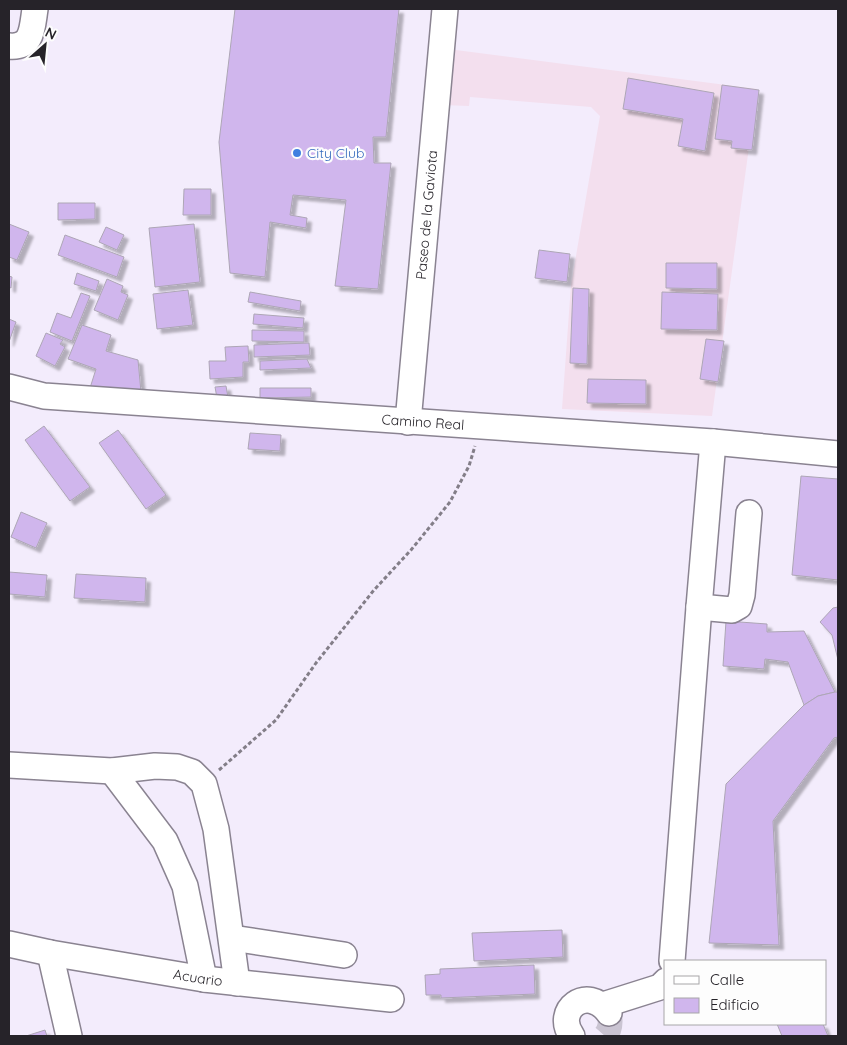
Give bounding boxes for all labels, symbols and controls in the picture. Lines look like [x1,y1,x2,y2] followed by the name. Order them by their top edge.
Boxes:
[20,20,70,70] north arrow
[42,23,60,44] text: N
[307,144,364,162] place label: City Club
[291,147,303,159] marker: City Club
[412,149,441,280] street label: Paseo de la Gaviota
[381,410,465,434] street label: Camino Real
[664,960,827,1025] legend
[172,965,224,990] street label: Acuario
[710,970,744,989] text: Calle
[710,995,759,1014] text: Edificio

